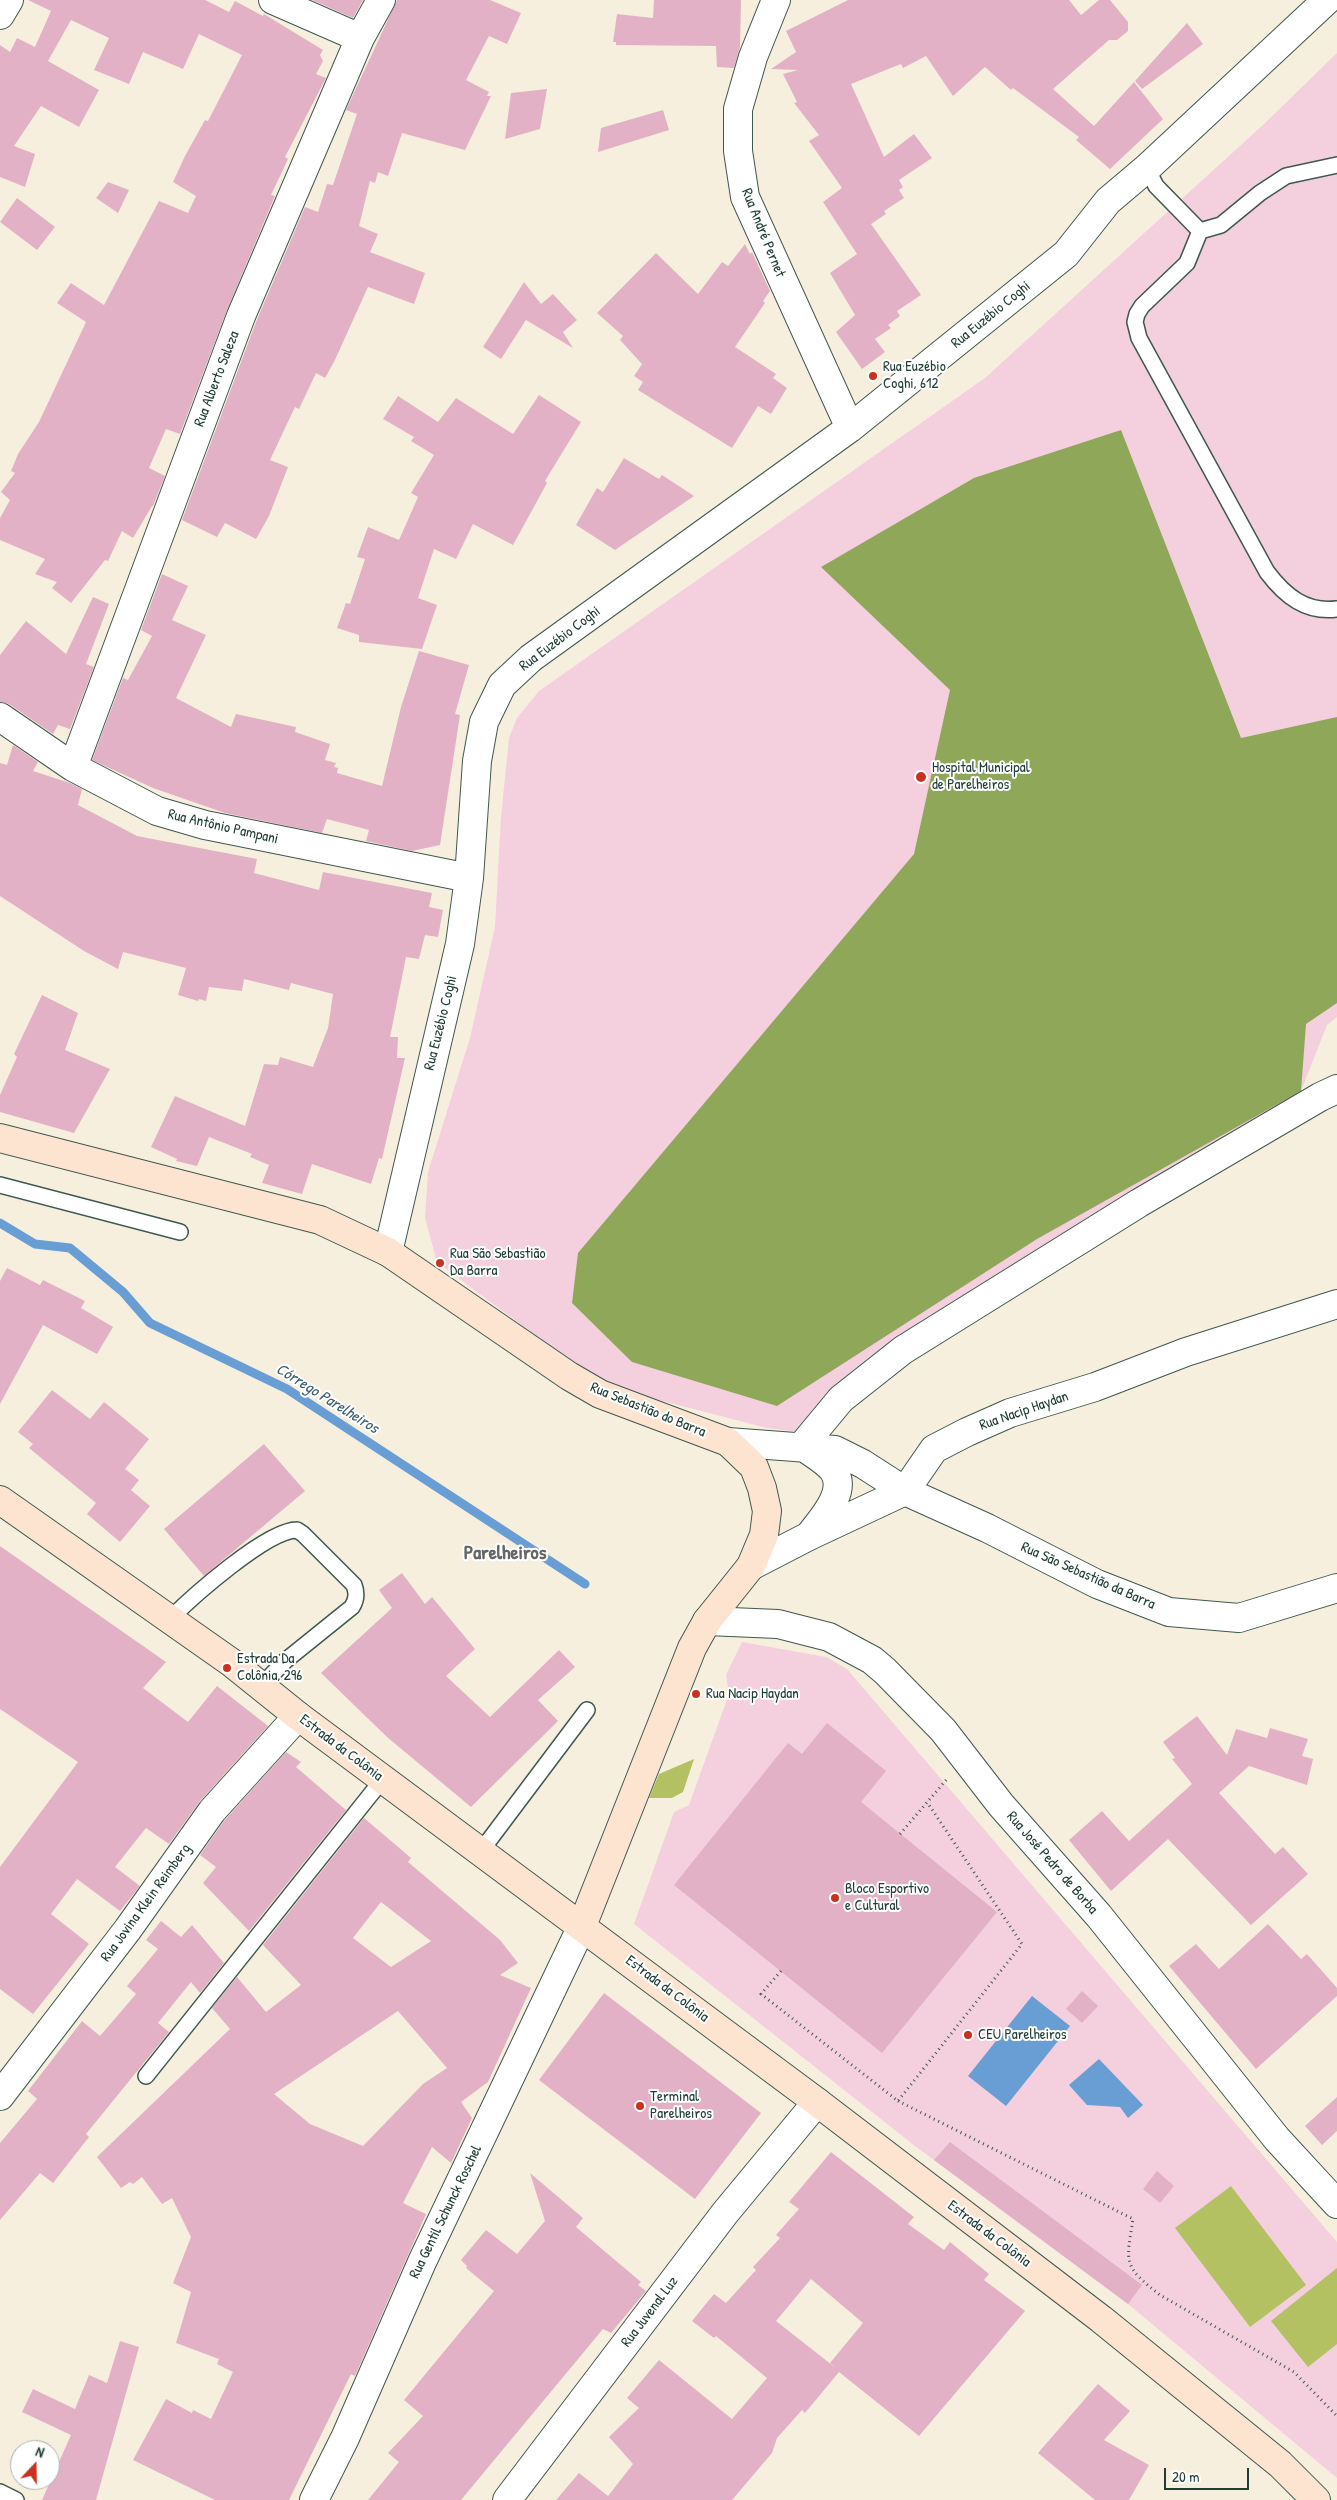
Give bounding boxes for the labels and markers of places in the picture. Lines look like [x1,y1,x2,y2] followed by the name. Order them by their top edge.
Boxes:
[883,358,946,393] place label: Rua Euzébio Coghi, 612
[867,370,879,382] marker: Rua Euzébio Coghi, 612
[932,759,1030,794] place label: Hospital Municipal de Parelheiros
[914,770,928,784] marker: Hospital Municipal de Parelheiros
[450,1245,546,1280] place label: Rua São Sebastião Da Barra
[434,1257,446,1269] marker: Rua São Sebastião Da Barra
[237,1650,302,1685] place label: Estrada Da Colônia, 296
[221,1662,233,1674] marker: Estrada Da Colônia, 296
[706,1685,799,1703] place label: Rua Nacip Haydan
[690,1688,702,1700] marker: Rua Nacip Haydan
[845,1880,929,1915] place label: Bloco Esportivo e Cultural
[829,1892,841,1904] marker: Bloco Esportivo e Cultural
[978,2026,1067,2044] place label: CEU Parelheiros
[962,2029,974,2041] marker: CEU Parelheiros
[650,2088,712,2123] place label: Terminal Parelheiros
[634,2100,646,2112] marker: Terminal Parelheiros

